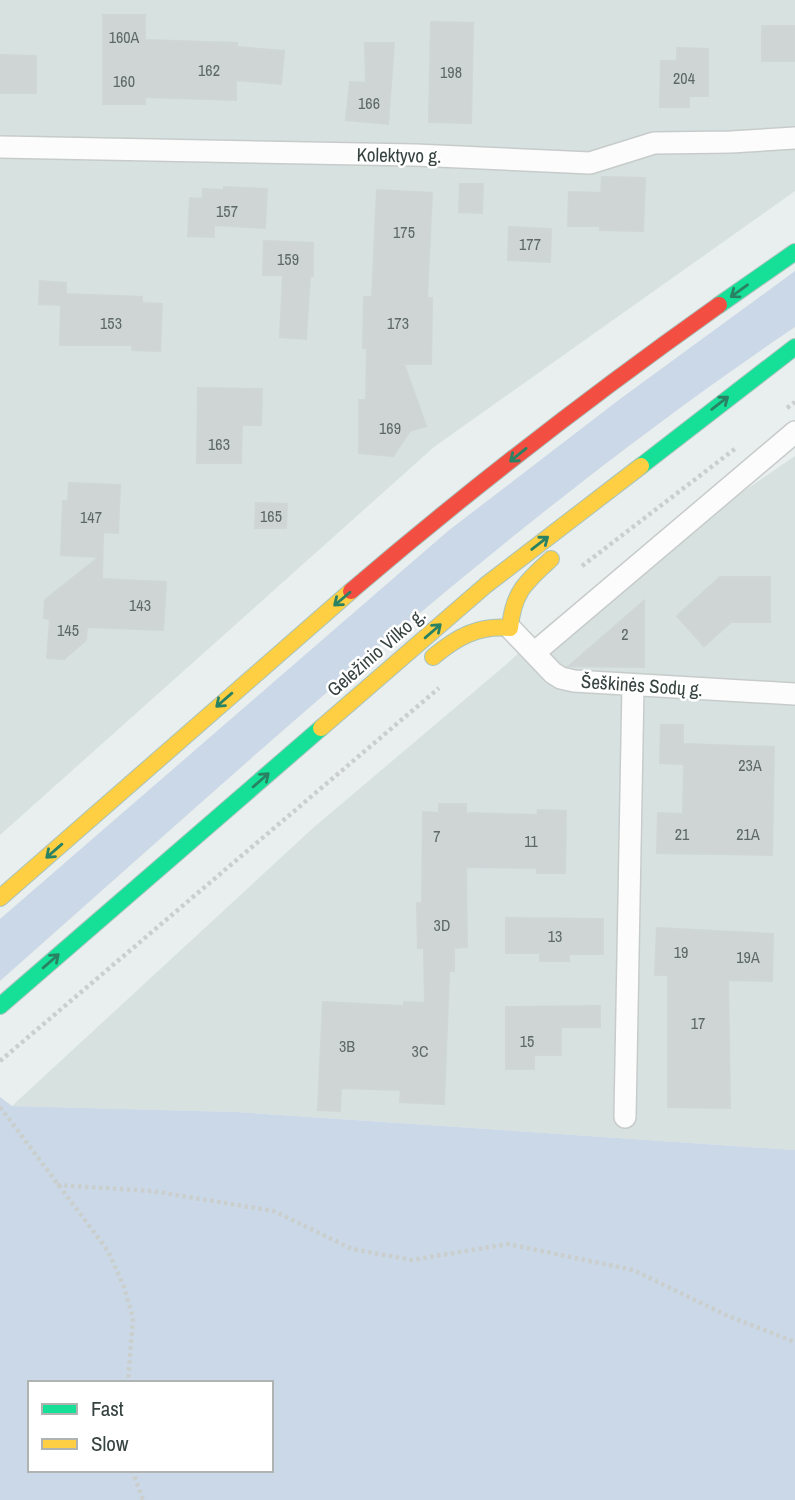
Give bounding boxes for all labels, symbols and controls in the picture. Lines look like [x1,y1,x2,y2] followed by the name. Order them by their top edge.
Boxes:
[109,26,140,48] house number: 160A
[198,59,220,81] house number: 162
[440,61,462,83] house number: 198
[673,67,695,89] house number: 204
[113,70,135,92] house number: 160
[358,92,380,114] house number: 166
[356,141,442,169] street label: Kolektyvo g.
[216,200,238,222] house number: 157
[393,221,415,243] house number: 175
[519,233,541,255] house number: 177
[277,248,299,270] house number: 159
[730,284,749,298] one-way arrow
[100,312,122,334] house number: 153
[387,312,409,334] house number: 173
[711,396,729,411] one-way arrow
[379,417,401,439] house number: 169
[208,433,230,455] house number: 163
[510,448,528,463] one-way arrow
[260,505,282,527] house number: 165
[80,506,102,528] house number: 147
[531,535,549,550] one-way arrow
[334,591,352,607] one-way arrow
[129,594,151,616] house number: 143
[321,602,431,702] street label: Geležinio Vilko g.
[57,619,79,641] house number: 145
[424,623,442,639] one-way arrow
[621,623,629,645] house number: 2
[580,668,704,702] street label: Šeškinės Sodų g.
[216,692,234,708] one-way arrow
[738,754,762,776] house number: 23A
[252,772,270,788] one-way arrow
[675,823,690,845] house number: 21
[736,823,760,845] house number: 21A
[433,825,441,847] house number: 7
[524,830,539,852] house number: 11
[45,843,63,859] one-way arrow
[434,914,450,936] house number: 3D
[548,925,562,947] house number: 13
[674,941,688,963] house number: 19
[736,946,760,968] house number: 19A
[42,953,60,969] one-way arrow
[691,1012,705,1034] house number: 17
[520,1030,534,1052] house number: 15
[339,1035,355,1057] house number: 3B
[412,1040,428,1062] house number: 3C
[28,1381,273,1472] legend
[91,1394,124,1423] text: Fast
[91,1429,129,1458] text: Slow

